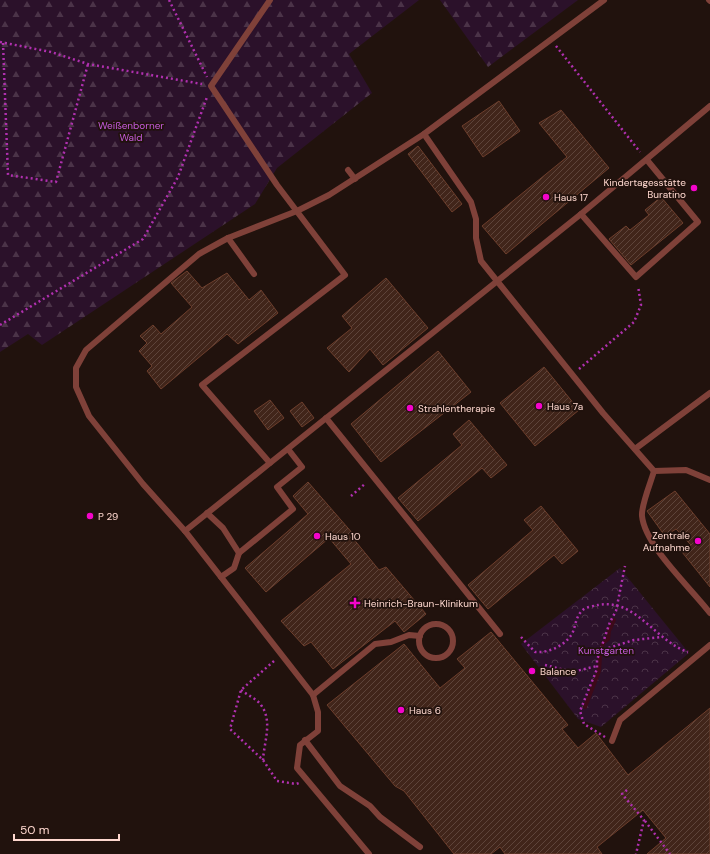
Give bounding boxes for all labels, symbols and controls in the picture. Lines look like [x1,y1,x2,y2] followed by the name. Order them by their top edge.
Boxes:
[98,119,164,144] park label: Weißenborner Wald
[604,176,686,201] place label: Kindertagesstätte Buratino
[689,183,699,193] marker: Kindertagesstätte Buratino
[554,191,588,204] place label: Haus 17
[541,192,551,202] marker: Haus 17
[547,400,583,413] place label: Haus 7a
[534,401,544,411] marker: Haus 7a
[418,402,495,415] place label: Strahlentherapie
[405,403,415,413] marker: Strahlentherapie
[98,510,118,523] place label: P 29
[85,511,95,521] marker: P 29
[643,529,690,554] place label: Zentrale Aufnahme
[325,530,361,543] place label: Haus 10
[312,531,322,541] marker: Haus 10
[693,536,703,546] marker: Zentrale Aufnahme
[349,597,361,609] marker: Heinrich-Braun-Klinikum
[364,597,478,610] place label: Heinrich-Braun-Klinikum
[578,644,634,657] park label: Kunstgarten
[540,665,577,678] place label: Balance
[527,666,537,676] marker: Balance
[409,704,441,717] place label: Haus 6
[396,705,406,715] marker: Haus 6
[14,816,119,842] scale bar
[20,822,49,838] text: 50 m

